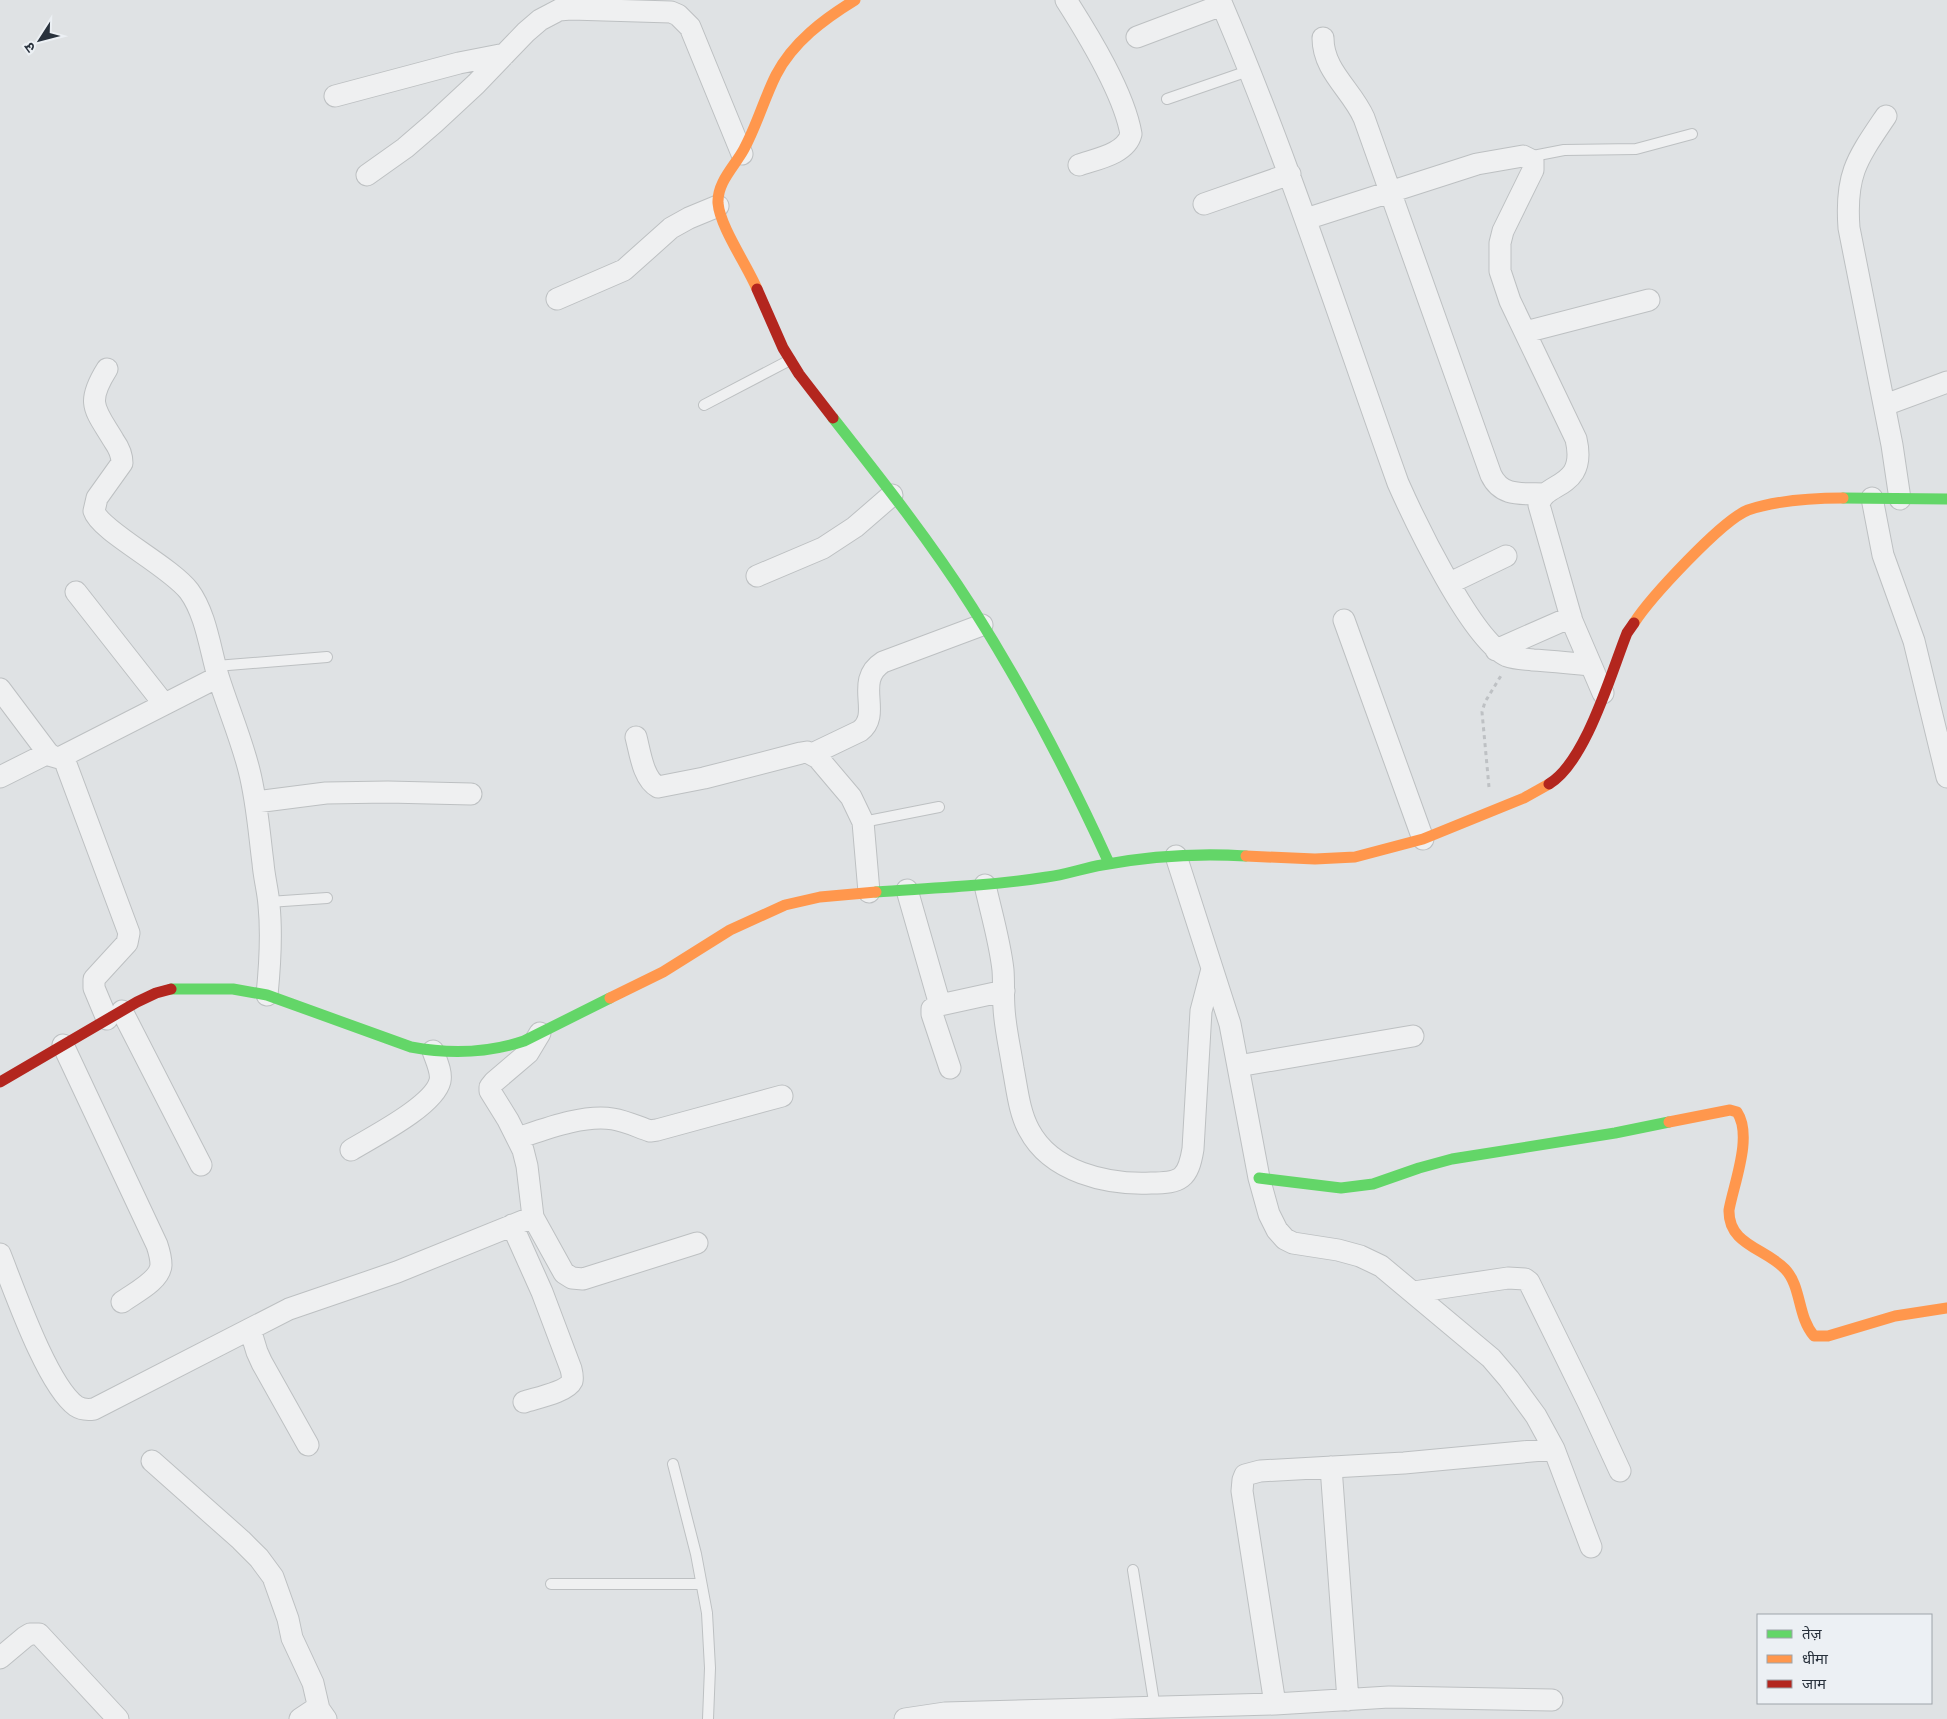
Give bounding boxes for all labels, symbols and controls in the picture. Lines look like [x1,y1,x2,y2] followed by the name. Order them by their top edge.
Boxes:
[15,15,65,65] north arrow
[19,38,39,57] text: उ
[1757,1614,1932,1704] legend
[1802,1623,1823,1643] text: तेज़
[1802,1648,1829,1668] text: धीमा
[1802,1673,1827,1693] text: जाम

